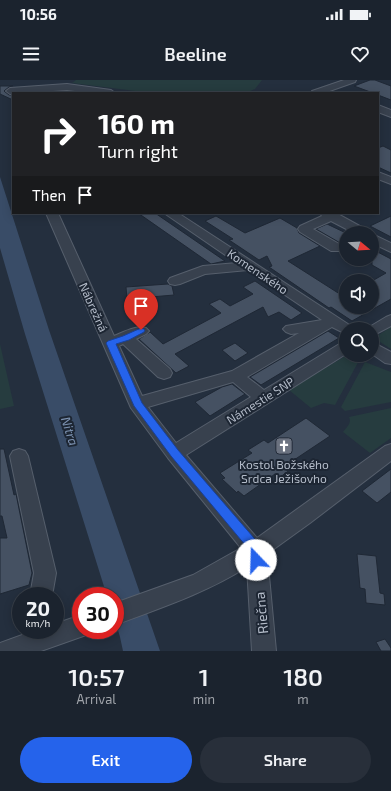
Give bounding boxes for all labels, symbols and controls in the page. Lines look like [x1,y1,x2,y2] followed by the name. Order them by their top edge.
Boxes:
[20,5,57,23] text: 10:56
[20,43,42,65] icon: menu
[164,43,227,65] text: Beeline
[349,43,371,65] icon: heart
[98,106,175,140] text: 160 m
[32,108,84,160] icon: right
[98,140,178,162] text: Turn right
[74,184,96,206] icon: arrive
[32,186,66,204] text: Then
[339,226,379,266] north arrow
[339,226,379,362] map controls
[225,246,291,296] street label: Komenského
[339,274,379,314] button: sound
[77,280,111,334] street label: Nábrežná
[124,289,158,330] pin
[130,295,152,317] icon: arrive
[339,322,379,362] button: search
[224,374,296,426] street label: Námestie SNP
[58,414,82,448] water label: Nitra
[274,436,294,456] church icon: Kostol Božského Srdca Ježišovho
[239,457,329,485] place label: Kostol Božského Srdca Ježišovho
[235,539,277,581] position arrow
[72,587,124,639] speed limit sign: 30
[251,591,271,635] street label: Riečna
[26,596,50,620] text: 20
[26,617,50,629] text: km/h
[68,662,125,691] text: 10:57
[199,662,209,691] text: 1
[283,662,323,691] text: 180
[77,691,116,707] text: Arrival
[193,691,215,707] text: min
[297,691,309,707] text: m
[20,737,192,783] button: Exit
[200,737,371,783] button: Share

